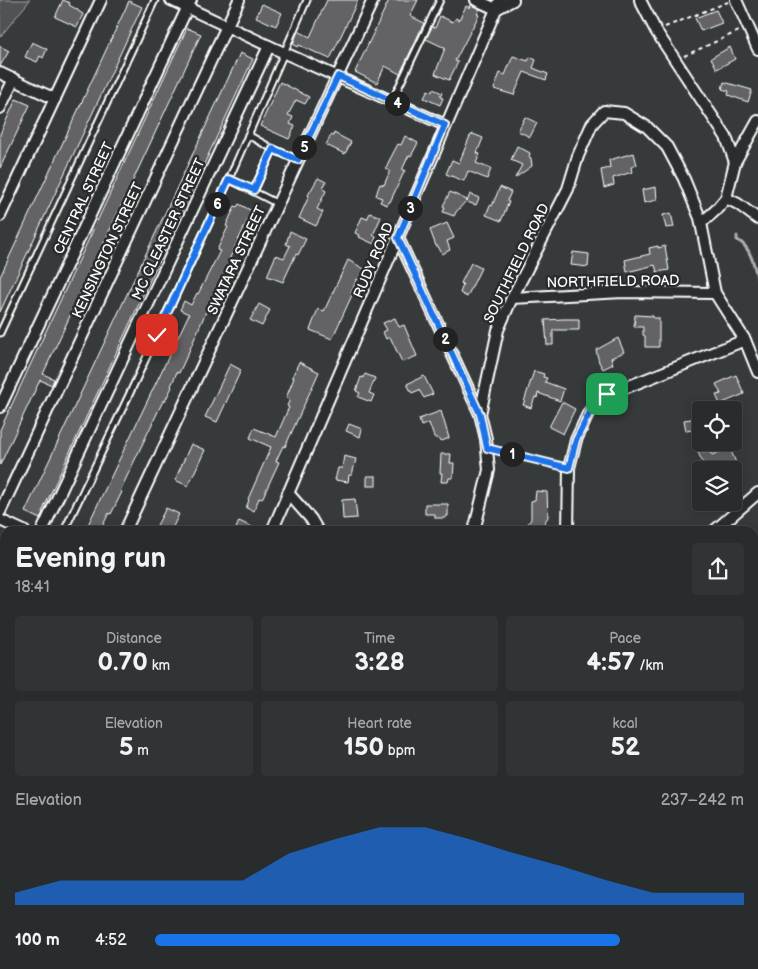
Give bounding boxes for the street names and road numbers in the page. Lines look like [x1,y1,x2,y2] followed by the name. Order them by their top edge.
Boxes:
[50,139,117,257] street label: CENTRAL STREET
[128,155,209,303] street label: MC CLEASTER STREET
[69,179,147,321] street label: KENSINGTON STREET
[480,201,553,326] street label: SOUTHFIELD ROAD
[204,202,269,317] street label: SWATARA STREET
[350,220,397,301] street label: RUDY ROAD
[547,272,680,291] street label: NORTHFIELD ROAD

